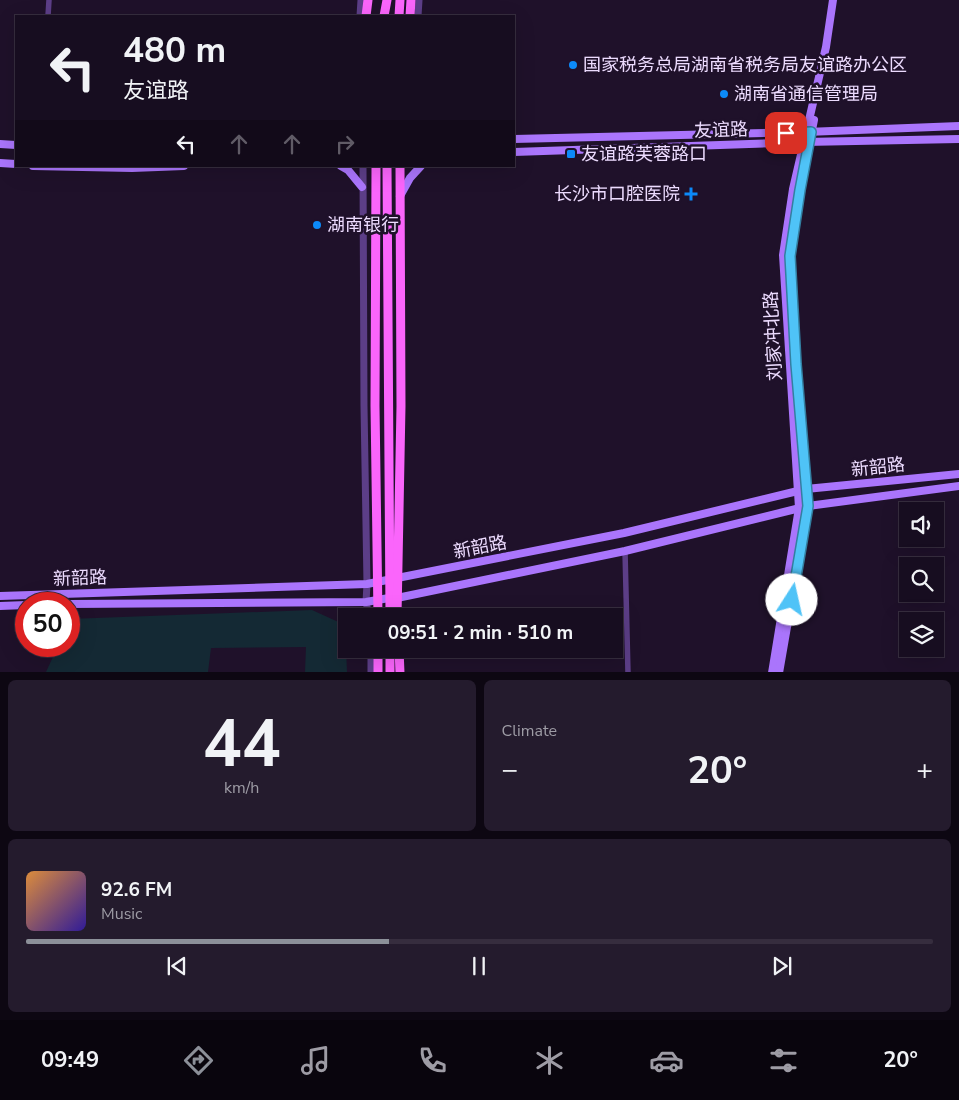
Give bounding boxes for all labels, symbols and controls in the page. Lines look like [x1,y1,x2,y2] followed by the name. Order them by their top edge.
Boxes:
[123,27,226,74] text: 480 m
[40,35,105,100] icon: left
[583,53,907,77] place label: 国家税务总局湖南省税务局友谊路办公区
[567,59,579,71] marker: 国家税务总局湖南省税务局友谊路办公区
[123,76,189,106] text: 友谊路
[734,82,878,106] place label: 湖南省通信管理局
[718,88,730,100] marker: 湖南省通信管理局
[765,112,807,154] pin
[694,117,748,143] street label: 友谊路
[772,119,800,147] icon: arrive
[172,130,200,158] icon: left
[225,130,253,158] icon: ahead
[278,130,306,158] icon: ahead
[331,130,359,158] icon: right
[581,142,707,166] place label: 友谊路芙蓉路口
[565,148,577,160] marker: 友谊路芙蓉路口
[554,182,680,206] place label: 长沙市口腔医院
[684,187,698,201] marker: 长沙市口腔医院
[327,213,399,237] place label: 湖南银行
[311,219,323,231] marker: 湖南银行
[759,290,787,382] street label: 刘家冲北路
[850,452,906,482] street label: 新韶路
[899,502,944,657] map controls
[899,502,944,547] button: sound
[451,530,509,564] street label: 新韶路
[899,557,944,602] button: search
[53,565,107,591] street label: 新韶路
[765,573,817,625] position arrow
[15,592,80,657] speed limit sign: 50
[899,612,944,657] button: layers
[388,620,573,646] text: 09:51 · 2 min · 510 m
[203,700,281,789] text: 44
[502,720,557,742] text: Climate
[687,745,747,796] text: 20°
[502,751,518,789] text: −
[916,751,933,789] text: +
[224,777,259,799] text: km/h
[101,877,172,903] text: 92.6 FM
[101,903,142,925] text: Music
[163,952,191,980] icon: previous
[465,952,493,980] icon: pause
[768,952,796,980] icon: next
[181,1043,216,1078] icon: directions
[298,1043,333,1078] icon: music
[415,1043,450,1078] icon: phone
[532,1043,567,1078] icon: climate
[649,1043,684,1078] icon: car
[766,1043,801,1078] icon: filters
[41,1045,99,1075] text: 09:49
[883,1045,918,1075] text: 20°

